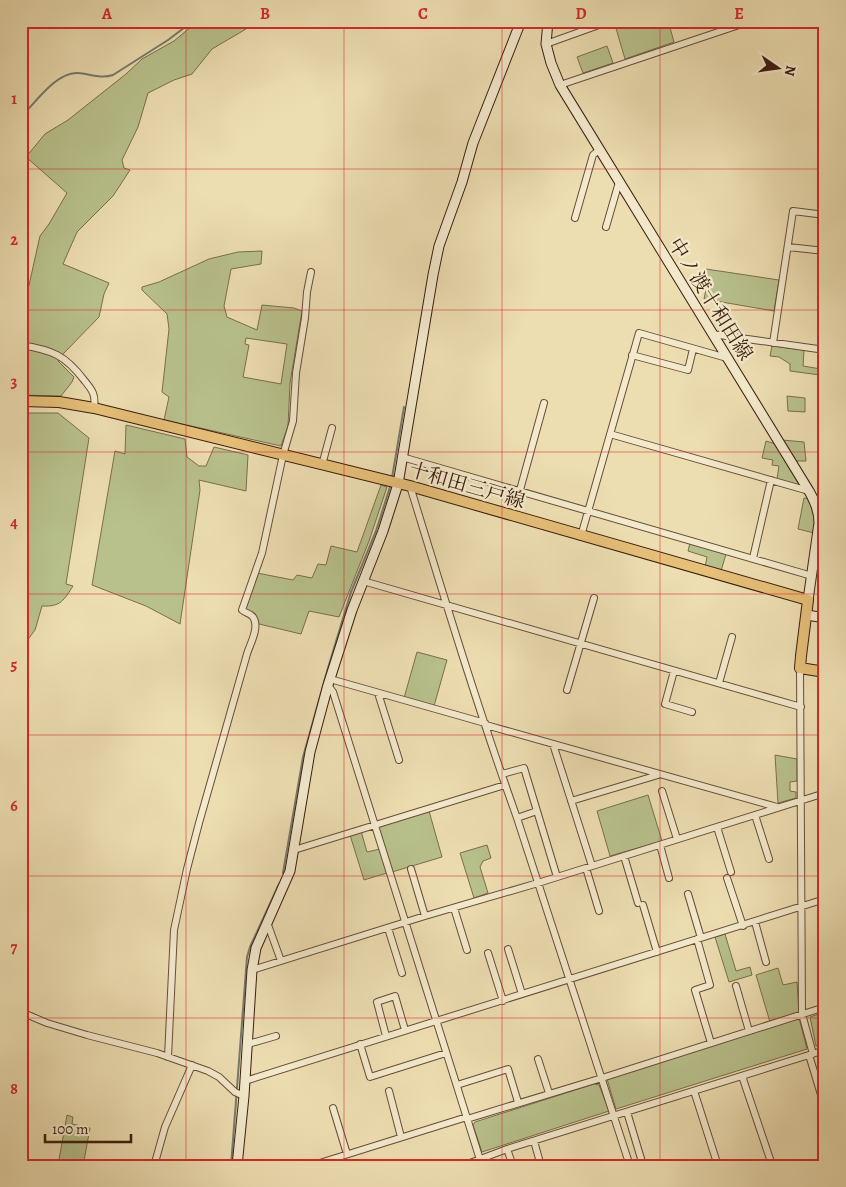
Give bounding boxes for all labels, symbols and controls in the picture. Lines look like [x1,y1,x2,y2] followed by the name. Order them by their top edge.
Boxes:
[101,3,113,25] text: A
[260,3,270,25] text: B
[418,3,428,25] text: C
[575,3,587,25] text: D
[734,3,744,25] text: E
[754,42,804,92] north arrow
[780,64,801,78] text: N
[11,88,17,110] text: 1
[10,229,18,251] text: 2
[662,233,759,366] street label: 中ノ渡十和田線
[11,371,18,393] text: 3
[405,456,528,515] street label: 十和田三戸線
[10,512,18,534] text: 4
[11,654,18,676] text: 5
[10,795,18,817] text: 6
[11,937,18,959] text: 7
[10,1078,18,1100] text: 8
[45,1112,131,1144] scale bar
[52,1119,89,1139] text: 100 m

